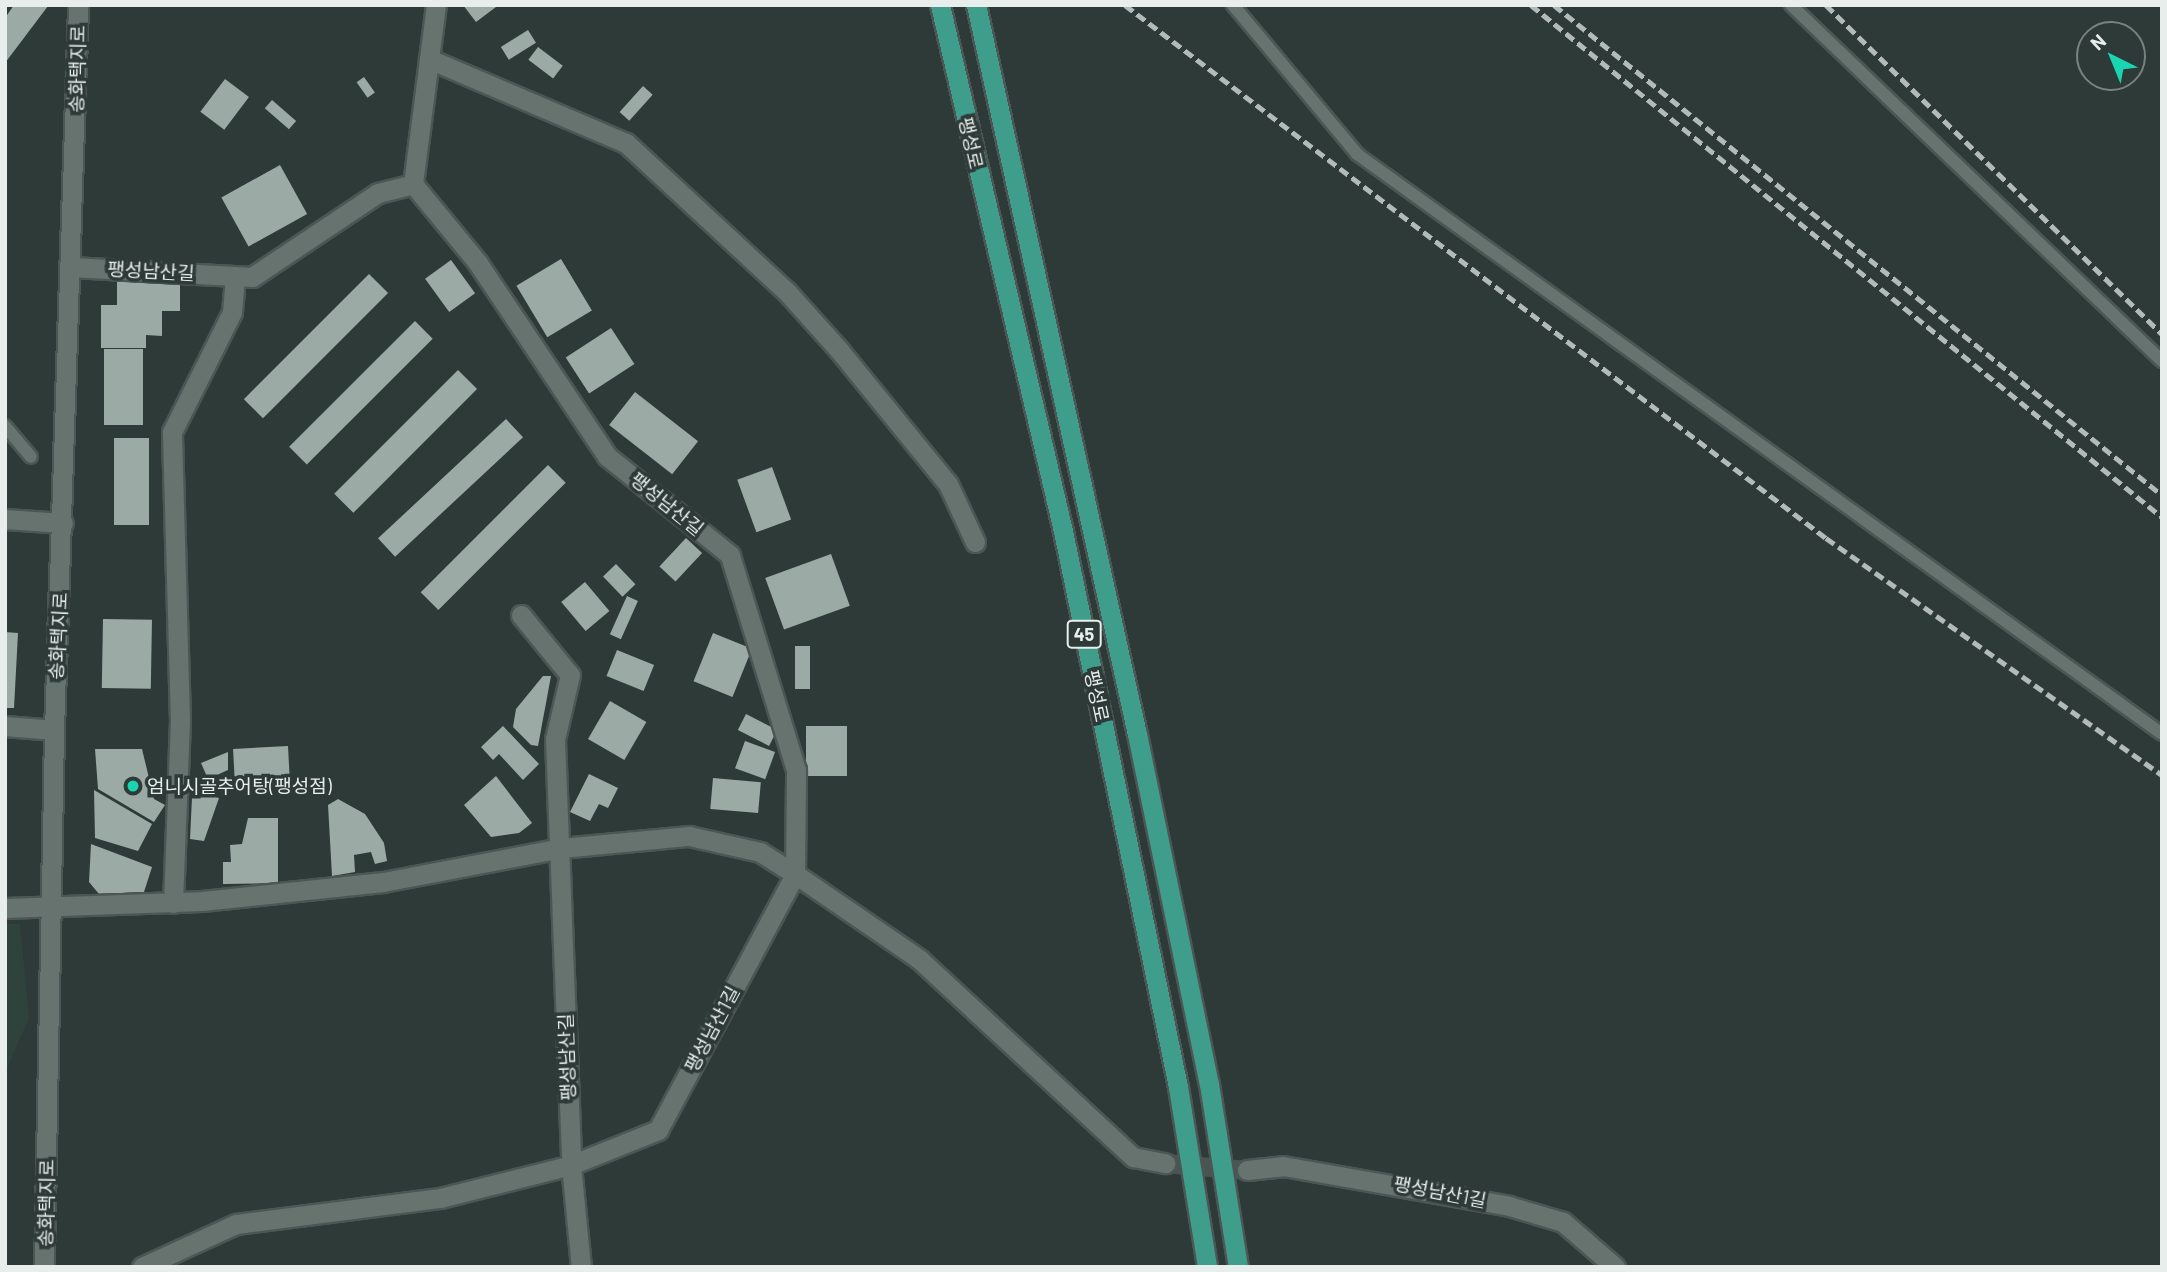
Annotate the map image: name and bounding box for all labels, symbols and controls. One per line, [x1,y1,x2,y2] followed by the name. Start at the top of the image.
[2076,21,2146,91] north arrow
[65,25,89,113] street label: 송화택지로
[2085,29,2110,54] text: N
[954,115,988,171] street label: 팽성로
[107,257,195,285] street label: 팽성남산길
[626,468,708,540] street label: 팽성남산길
[44,592,72,680] street label: 송화택지로
[1066,620,1102,648] road number: 45
[1080,668,1114,724] street label: 팽성로
[147,775,332,797] place label: 엄니시골추어탕(팽성점)
[125,778,141,794] marker: 엄니시골추어탕(팽성점)
[680,982,744,1076] street label: 팽성남산1길
[554,1013,580,1101] street label: 팽성남산길
[34,1159,58,1247] street label: 송화택지로
[1392,1172,1488,1212] street label: 팽성남산1길

